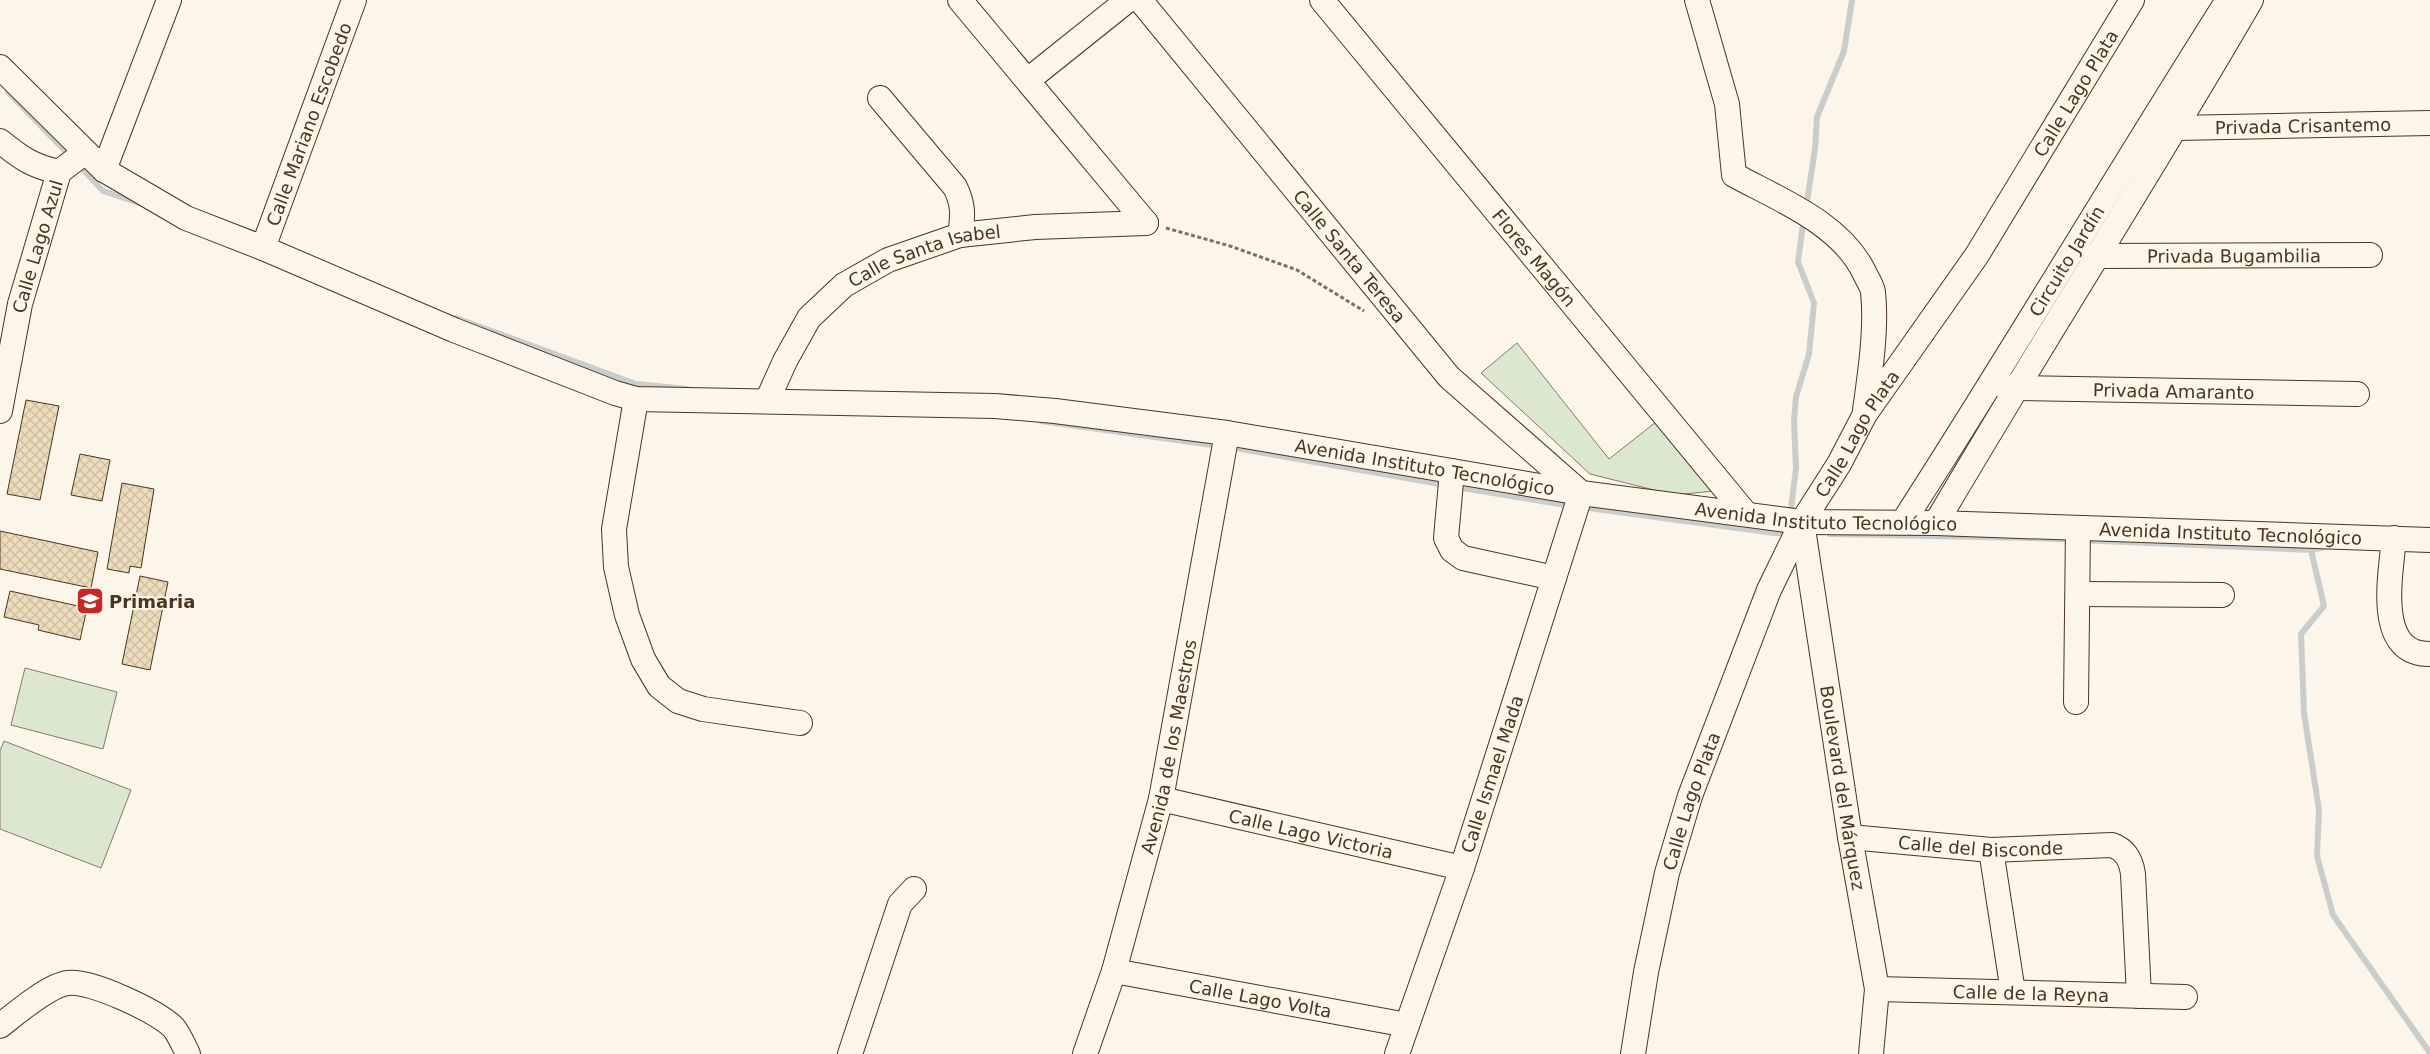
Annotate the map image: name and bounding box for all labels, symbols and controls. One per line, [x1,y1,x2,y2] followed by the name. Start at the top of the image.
[262,19,355,229] street label: Calle Mariano Escobedo
[2029,26,2122,160] street label: Calle Lago Plata
[2215,113,2391,138] street label: Privada Crisantemo
[8,177,67,315] street label: Calle Lago Azul
[1289,185,1410,327] street label: Calle Santa Teresa
[2024,202,2108,320] street label: Circuito Jardín
[1488,205,1581,311] street label: Flores Magón
[844,220,1002,291] street label: Calle Santa Isabel
[2147,245,2321,266] street label: Privada Bugambilia
[1810,366,1903,501] street label: Calle Lago Plata
[2093,379,2255,403] street label: Privada Amaranto
[1294,434,1556,499] street label: Avenida Instituto Tecnológico
[1694,498,1958,534] street label: Avenida Instituto Tecnológico
[2099,518,2362,548] street label: Avenida Instituto Tecnológico
[75,586,105,616] school or university icon: Primaria
[109,591,195,612] place label: Primaria
[1136,638,1200,856] street label: Avenida de los Maestros
[1817,684,1870,892] street label: Boulevard del Márquez
[1457,693,1527,855] street label: Calle Ismael Mada
[1658,729,1724,873] street label: Calle Lago Plata
[1227,804,1395,862] street label: Calle Lago Victoria
[1897,831,2063,861] street label: Calle del Bisconde
[1187,975,1334,1021] street label: Calle Lago Volta
[1953,980,2109,1006] street label: Calle de la Reyna

